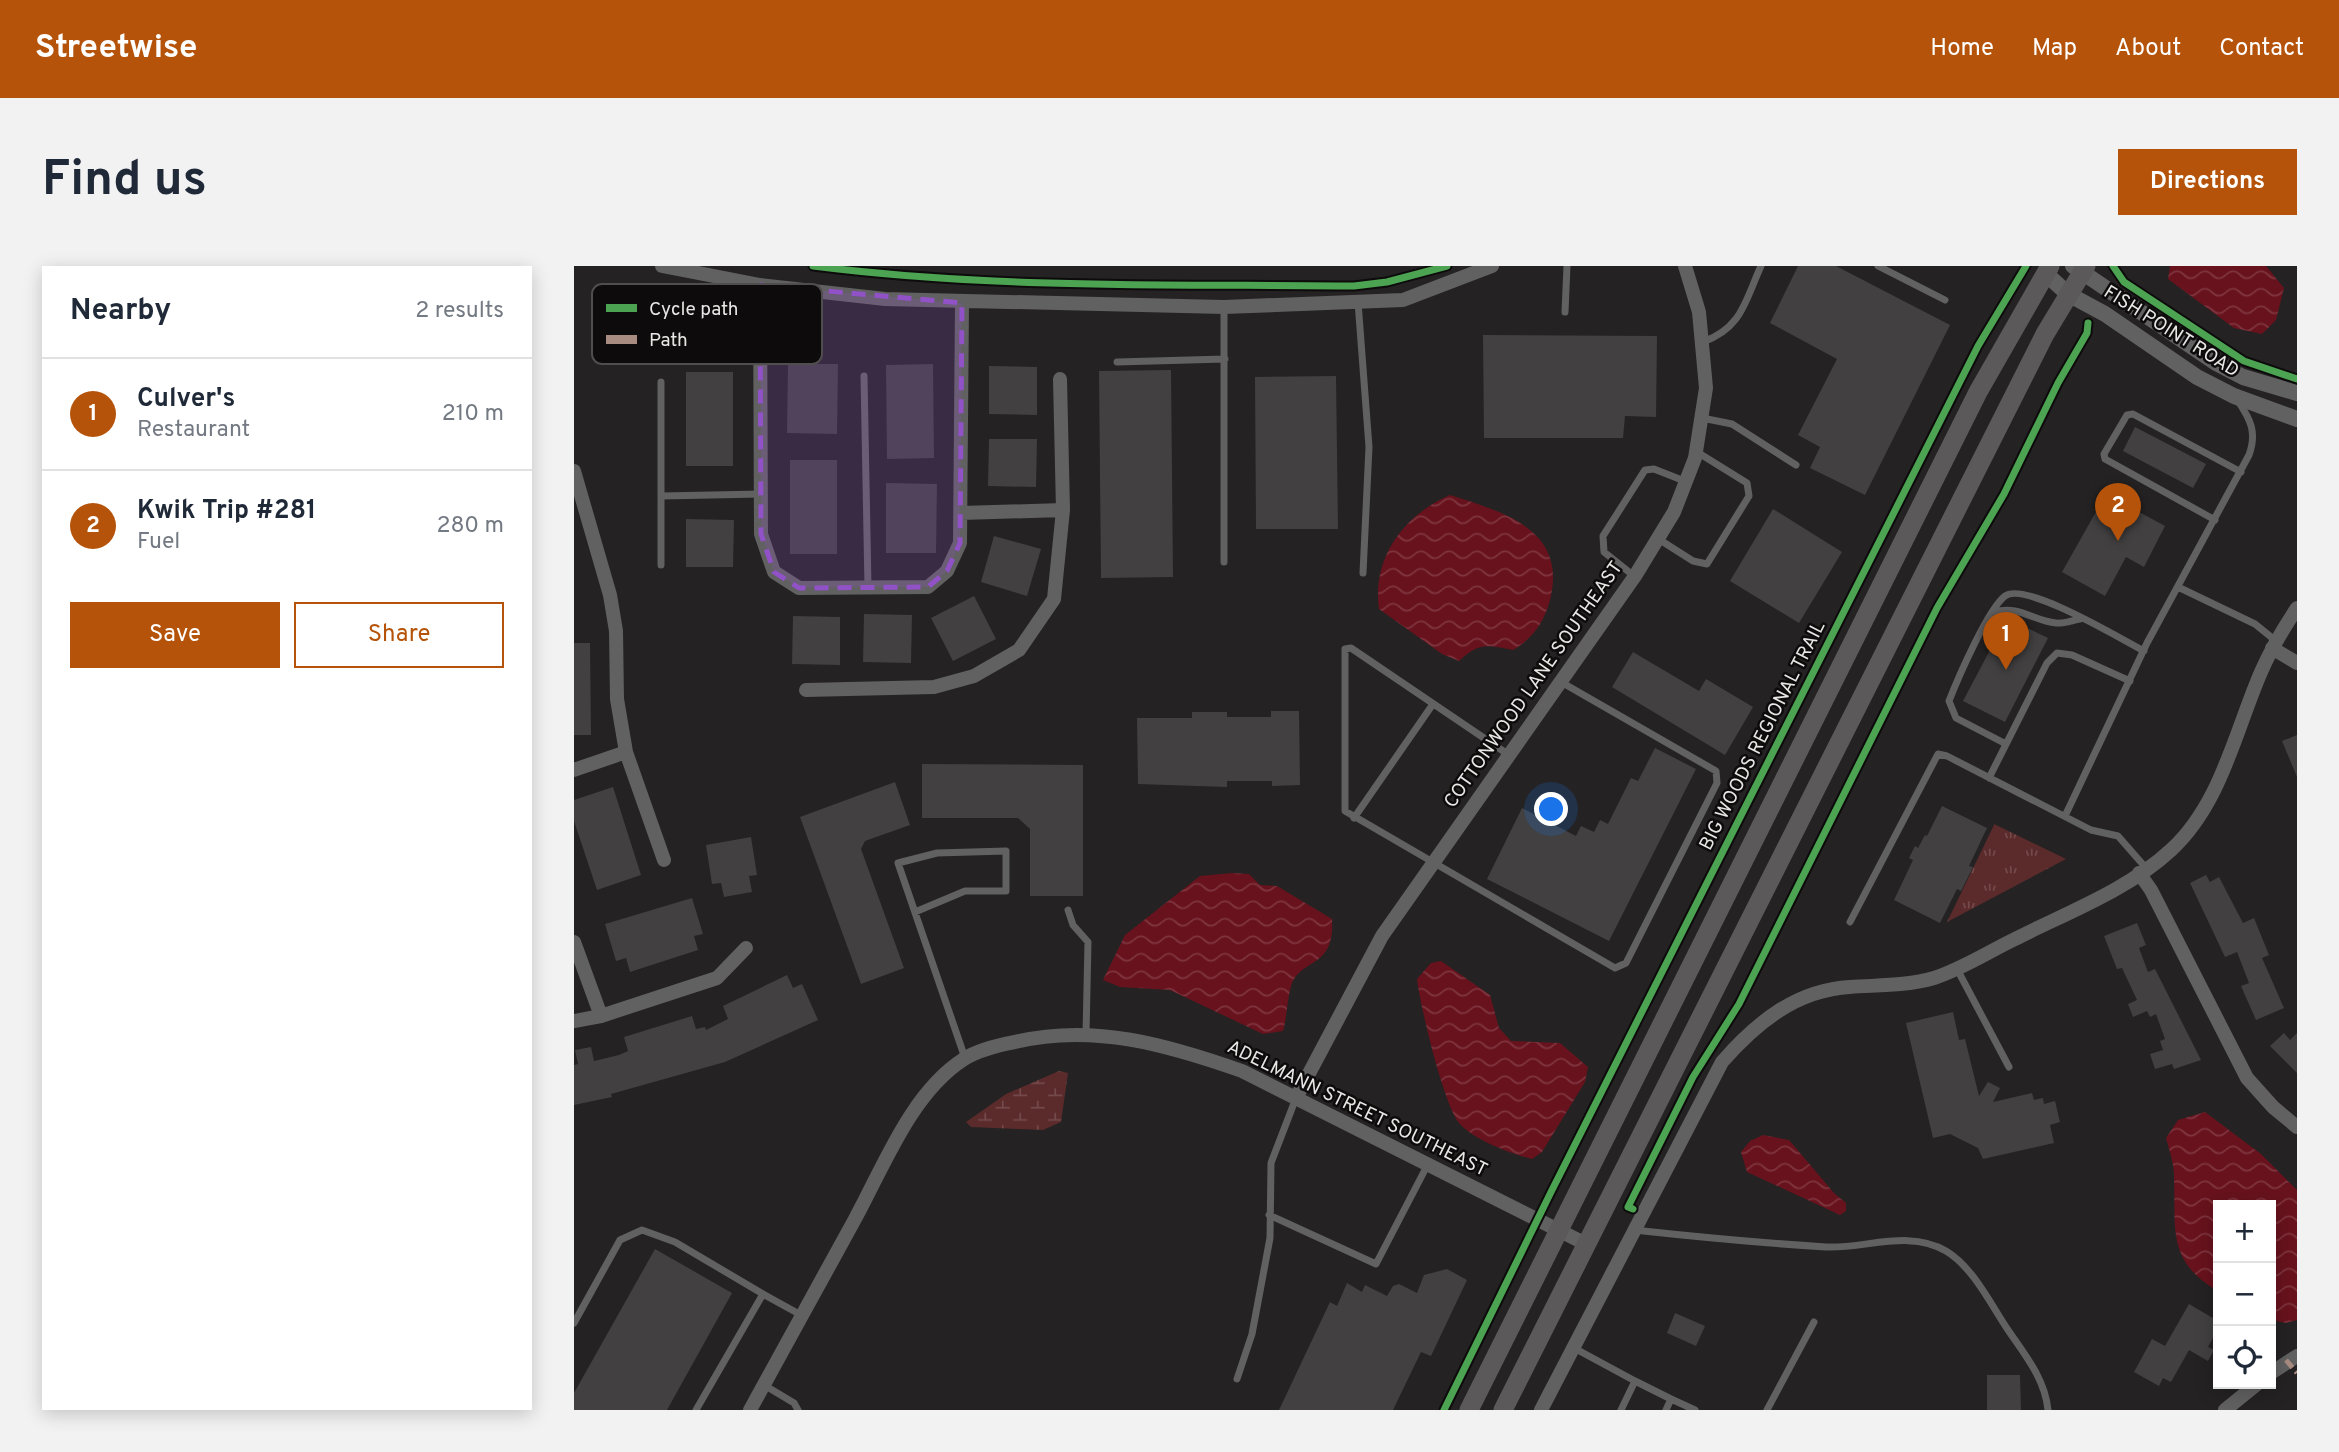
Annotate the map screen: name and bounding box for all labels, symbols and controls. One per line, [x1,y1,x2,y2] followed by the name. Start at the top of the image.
[35,28,197,70] text: Streetwise
[1930,34,1994,64] text: Home
[2032,34,2077,64] text: Map
[2115,34,2181,64] text: About
[2219,34,2304,64] text: Contact
[2118,149,2297,215] button: Directions
[42,151,207,213] text: Find us
[2099,281,2243,383] street label: FISH POINT ROAD
[592,284,822,364] legend
[70,293,171,330] text: Nearby
[415,297,504,326] text: 2 results
[649,298,738,322] text: Cycle path
[649,329,688,353] text: Path
[137,383,235,416] text: Culver's
[88,400,98,429] text: 1
[442,400,504,429] text: 210 m
[137,416,250,445] text: Restaurant
[2095,483,2141,541] pin: 2
[137,495,316,528] text: Kwik Trip #281
[86,512,100,541] text: 2
[436,512,504,541] text: 280 m
[137,528,180,557] text: Fuel
[1439,557,1629,813] street label: COTTONWOOD LANE SOUTHEAST
[70,602,280,668] button: Save
[294,602,504,668] button: Share
[1983,612,2029,670] pin: 1
[1695,617,1832,855] street label: BIG WOODS REGIONAL TRAIL
[1534,792,1568,826] your location
[1223,1035,1491,1183] street label: ADELMANN STREET SOUTHEAST
[2213,1200,2276,1389] map controls
[2213,1200,2276,1263] button: +
[2213,1263,2276,1326] button: −
[2213,1326,2276,1389] button: locate

